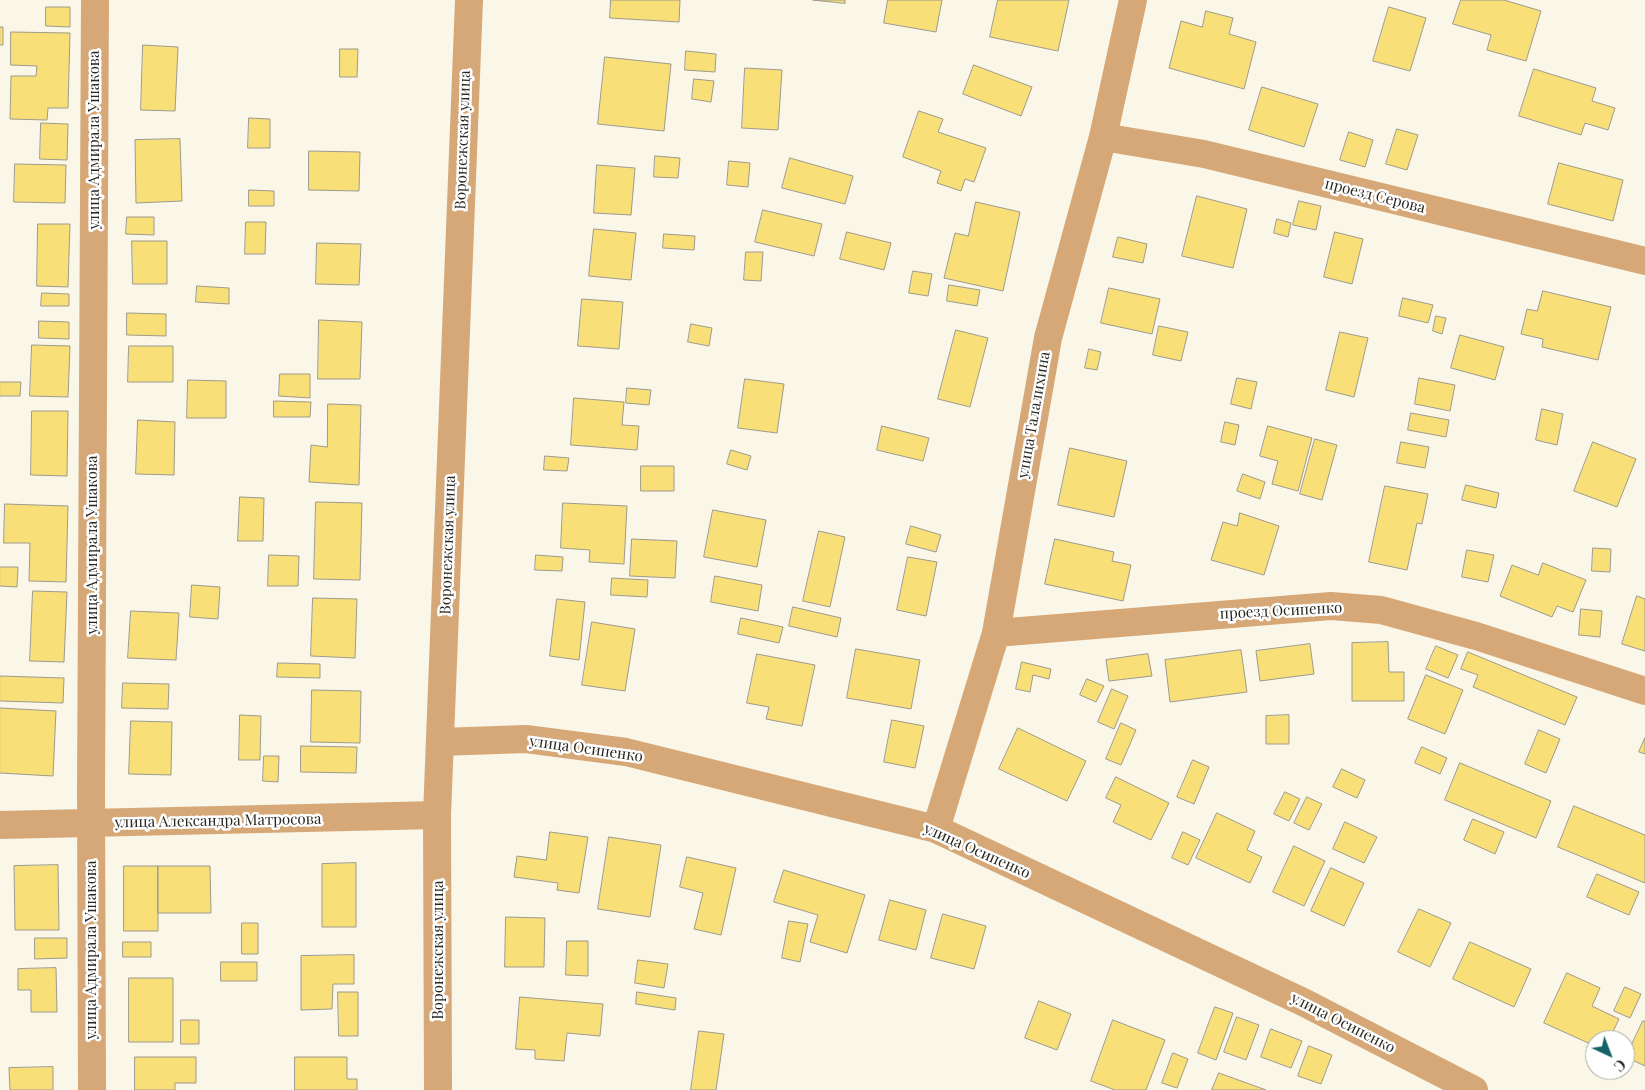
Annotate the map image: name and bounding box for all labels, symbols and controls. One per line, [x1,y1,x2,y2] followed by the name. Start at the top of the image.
[85,50,103,230] street label: улица Адмирала Ушакова
[452,70,474,210] street label: Воронежская улица
[1323,175,1427,217] street label: проезд Серова
[1014,350,1054,480] street label: улица Талалихина
[83,455,101,635] street label: улица Адмирала Ушакова
[437,475,459,615] street label: Воронежская улица
[1219,599,1343,623] street label: проезд Осипенко
[528,732,644,766] street label: улица Осипенко
[115,810,321,832] street label: улица Александра Матросова
[921,819,1033,883] street label: улица Осипенко
[82,860,100,1040] street label: улица Адмирала Ушакова
[429,880,447,1020] street label: Воронежская улица
[1288,989,1398,1057] street label: улица Осипенко
[1585,1030,1635,1080] north arrow
[1610,1055,1630,1076] text: С

